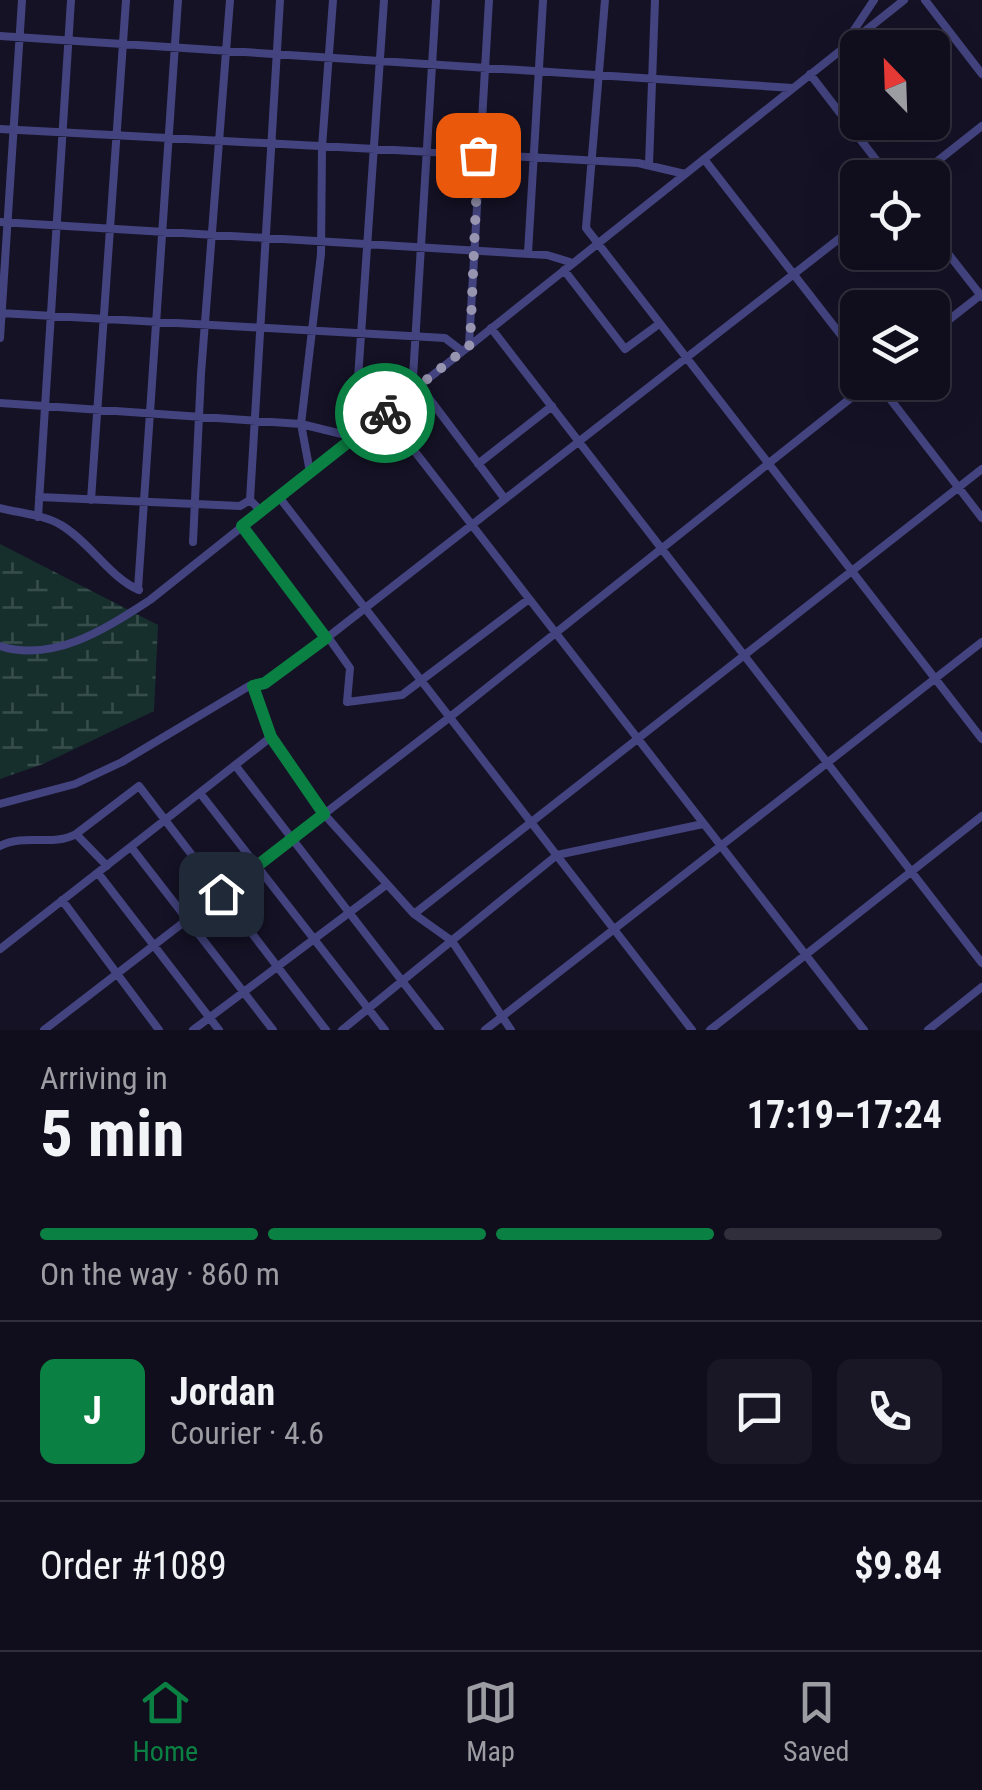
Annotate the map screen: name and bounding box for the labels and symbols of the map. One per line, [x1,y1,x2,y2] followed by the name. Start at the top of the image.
[840,30,950,140] north arrow
[436,113,521,198] pin
[335,363,435,463] courier
[179,852,264,937] pin

